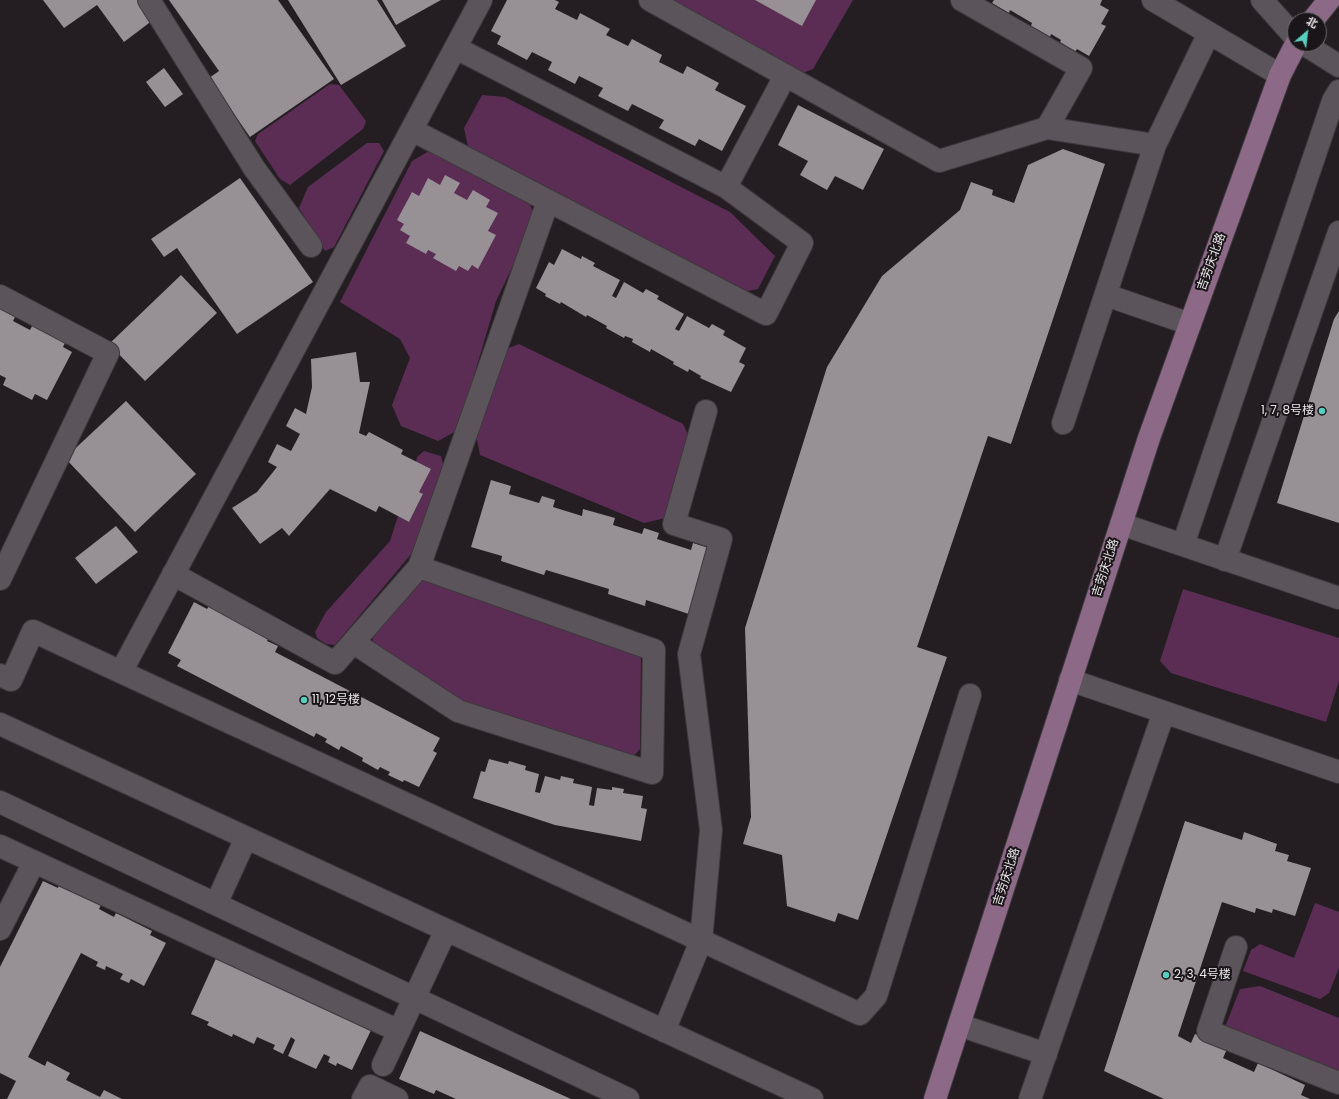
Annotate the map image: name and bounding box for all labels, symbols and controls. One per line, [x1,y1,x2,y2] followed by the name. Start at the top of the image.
[1287,12,1327,52] north arrow
[1304,13,1321,32] text: 北
[1195,231,1229,293] street label: 吉劳庆北路
[1261,404,1314,418] place label: 1, 7, 8号楼
[1317,406,1327,416] marker: 1, 7, 8号楼
[1090,537,1122,599] street label: 吉劳庆北路
[312,693,360,707] place label: 11, 12号楼
[299,695,309,705] marker: 11, 12号楼
[991,846,1023,908] street label: 吉劳庆北路
[1174,968,1231,982] place label: 2, 3, 4号楼
[1161,970,1171,980] marker: 2, 3, 4号楼

